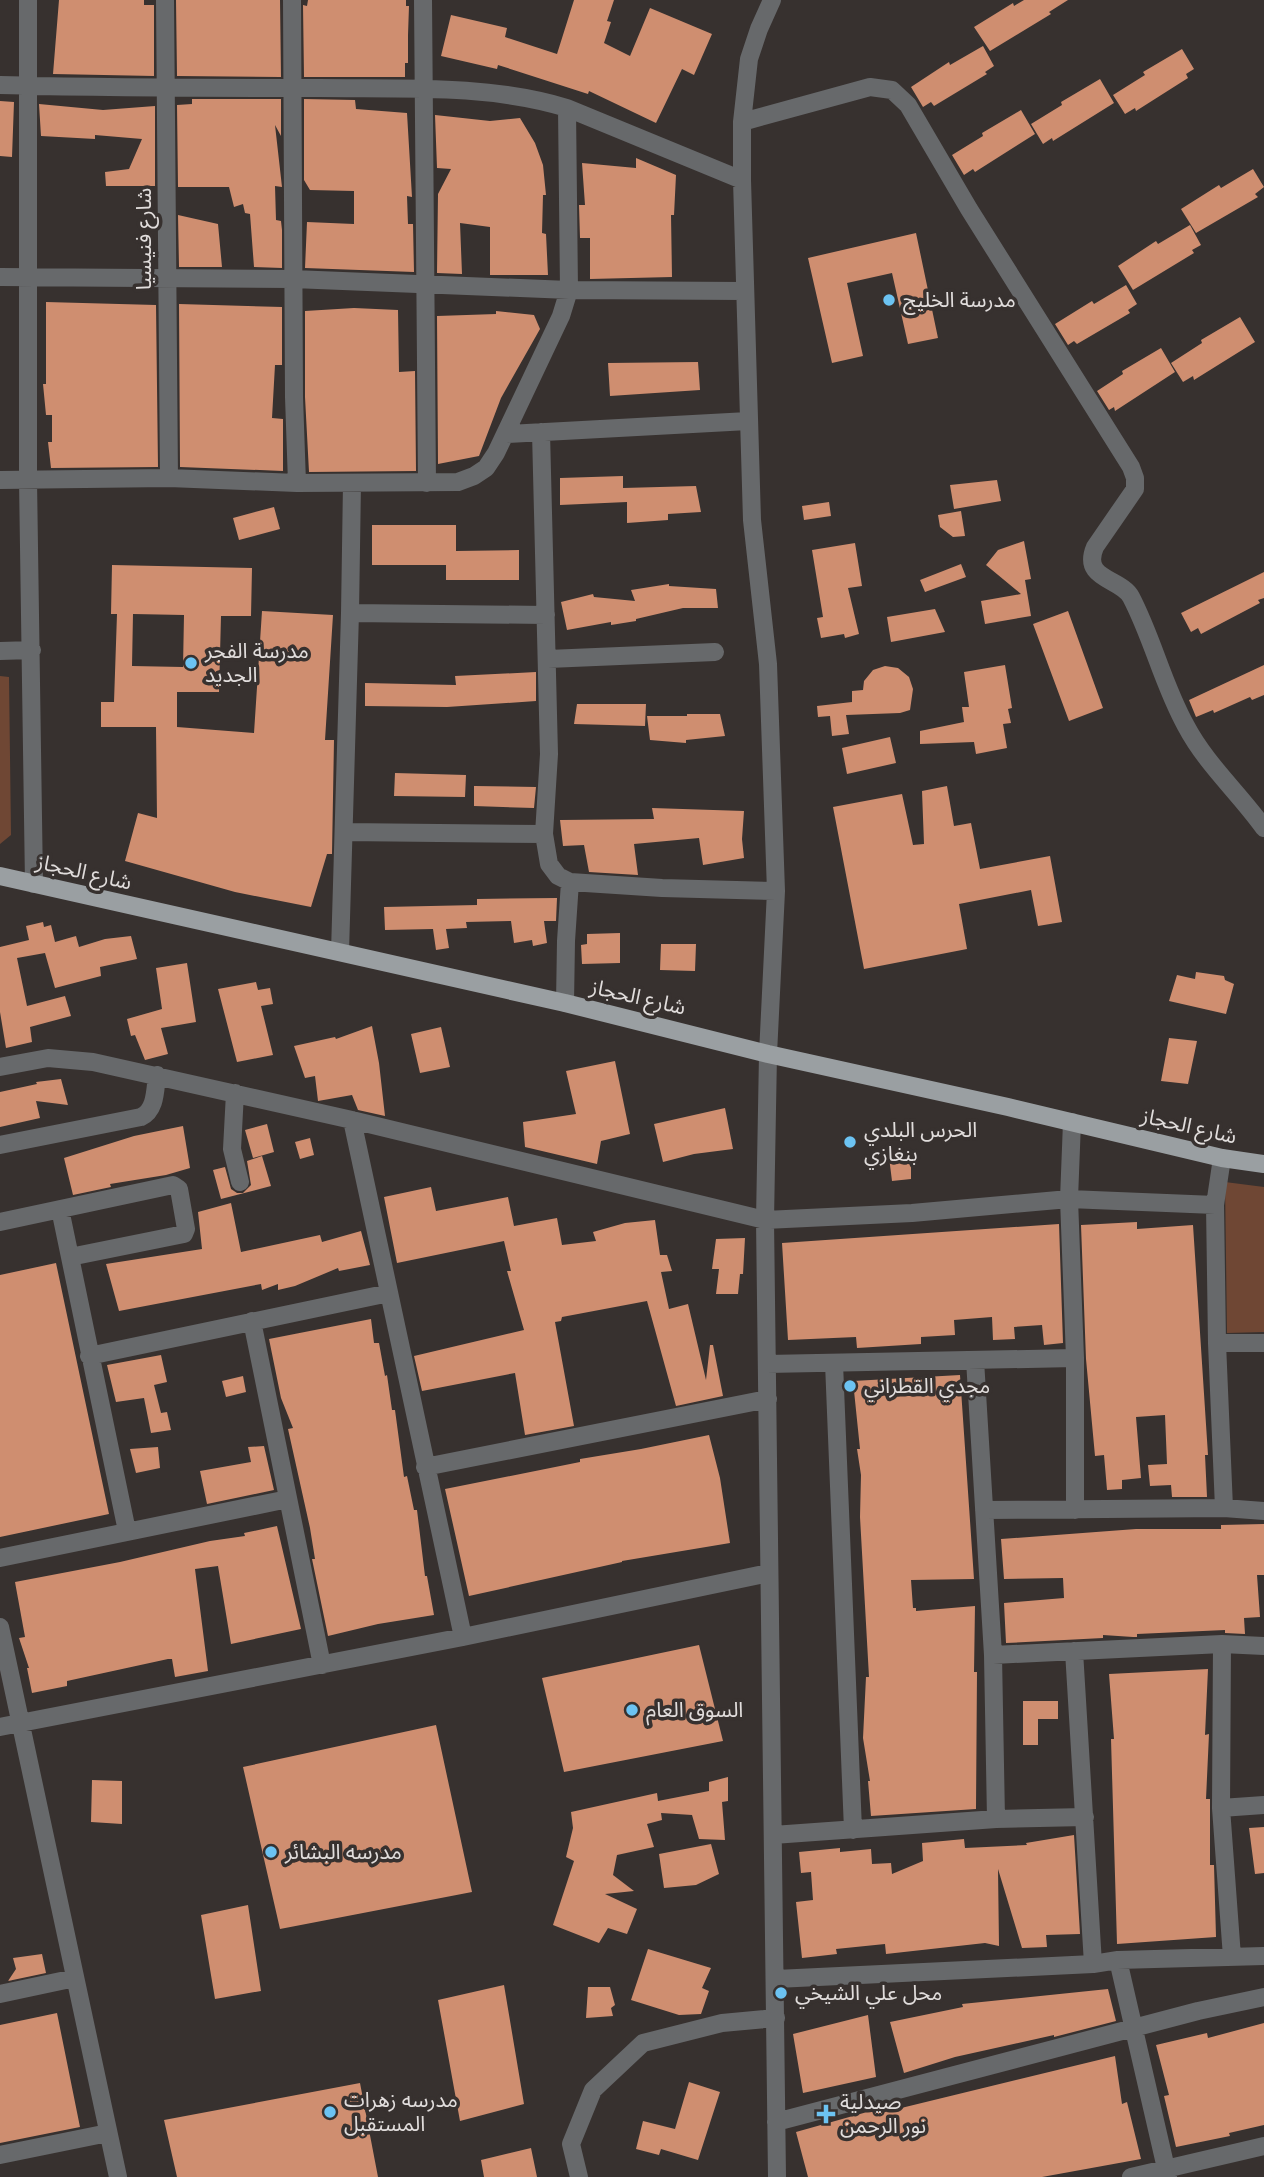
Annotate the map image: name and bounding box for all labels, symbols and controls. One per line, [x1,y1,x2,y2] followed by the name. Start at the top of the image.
[131,188,159,290] street label: شارع فنيسيا
[903,287,1016,315] place label: مدرسة الخليج
[881,292,897,308] marker: مدرسة الخليج
[204,638,309,687] place label: مدرسة الفجر الجديد
[183,655,199,671] marker: مدرسة الفجر الجديد
[32,848,134,898] street label: شارع الحجاز
[586,973,688,1023] street label: شارع الحجاز
[1137,1102,1239,1152] street label: شارع الحجاز
[864,1117,977,1170] place label: الحرس البلدي بنغازي
[842,1134,858,1150] marker: الحرس البلدي بنغازي
[864,1373,990,1402] place label: مجدي القطراني
[842,1378,858,1394] marker: مجدي القطراني
[646,1697,743,1726] place label: السوق العام
[624,1702,640,1718] marker: السوق العام
[284,1839,402,1864] place label: مدرسه البشائر
[263,1844,279,1860] marker: مدرسه البشائر
[795,1980,942,2009] place label: محل علي الشيخي
[773,1985,789,2001] marker: محل علي الشيخي
[344,2087,458,2136] place label: مدرسه زهرات المستقبل
[840,2089,926,2138] place label: صيدلية نور الرحمن
[322,2104,338,2120] marker: مدرسه زهرات المستقبل
[818,2106,834,2122] marker: صيدلية نور الرحمن

